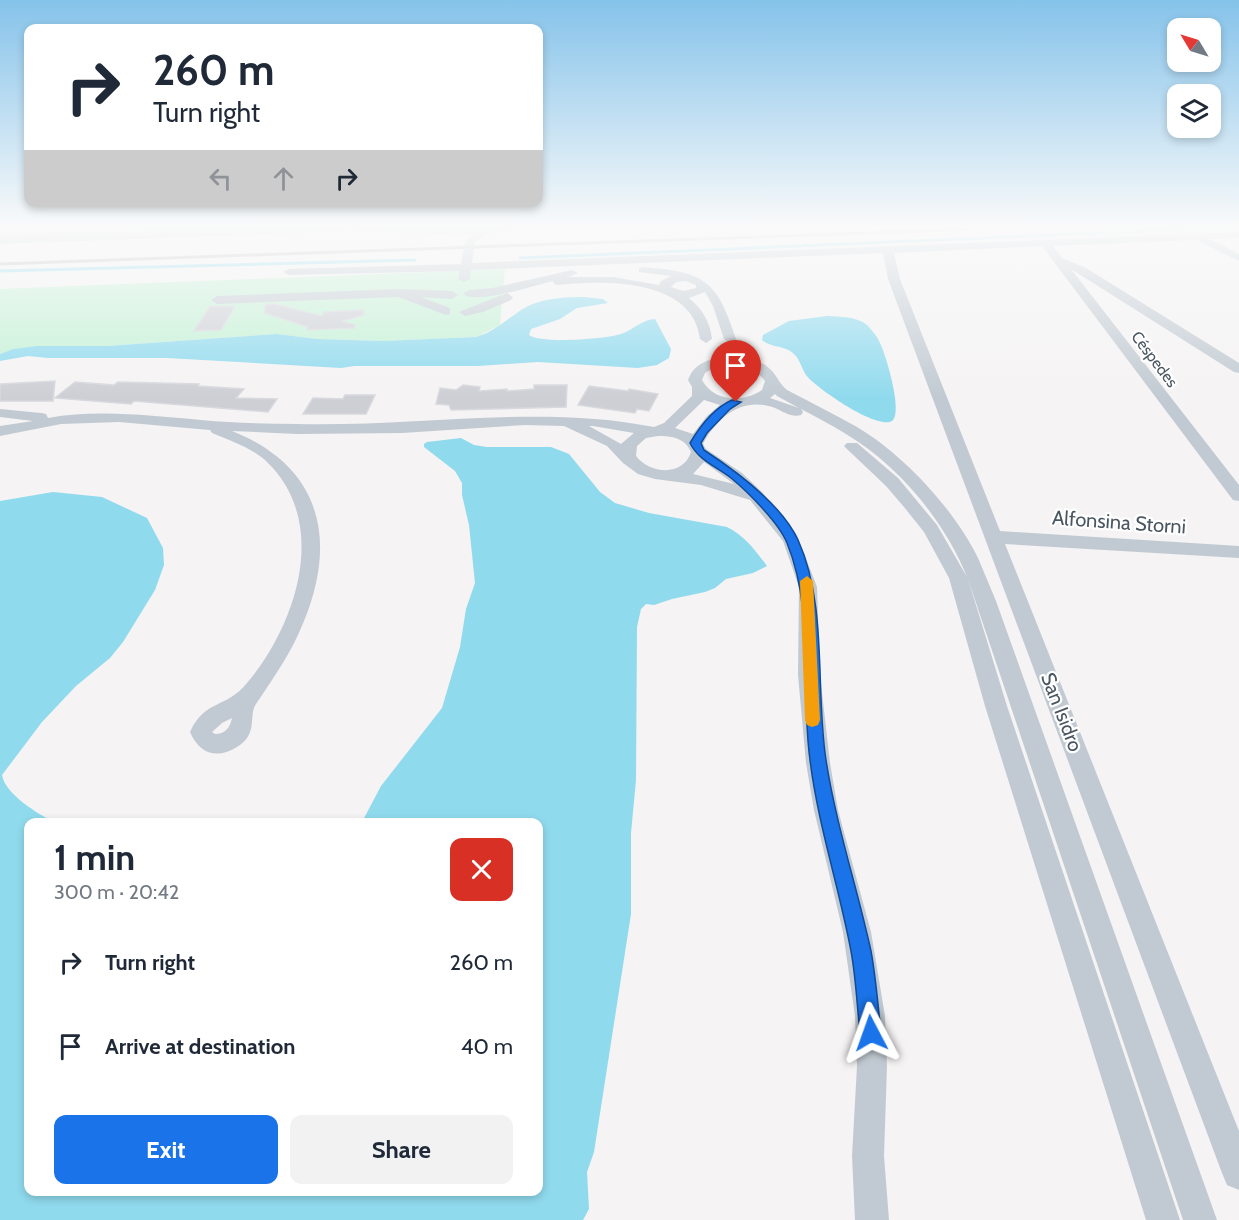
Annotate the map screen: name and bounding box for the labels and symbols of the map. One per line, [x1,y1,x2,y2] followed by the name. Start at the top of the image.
[1167,18,1221,72] north arrow
[1127,328,1182,391] street label: Céspedes
[710,340,761,402] pin
[1051,505,1187,539] street label: Alfonsina Storni
[1036,669,1088,755] street label: San Isidro
[839,1001,903,1065] position arrow

